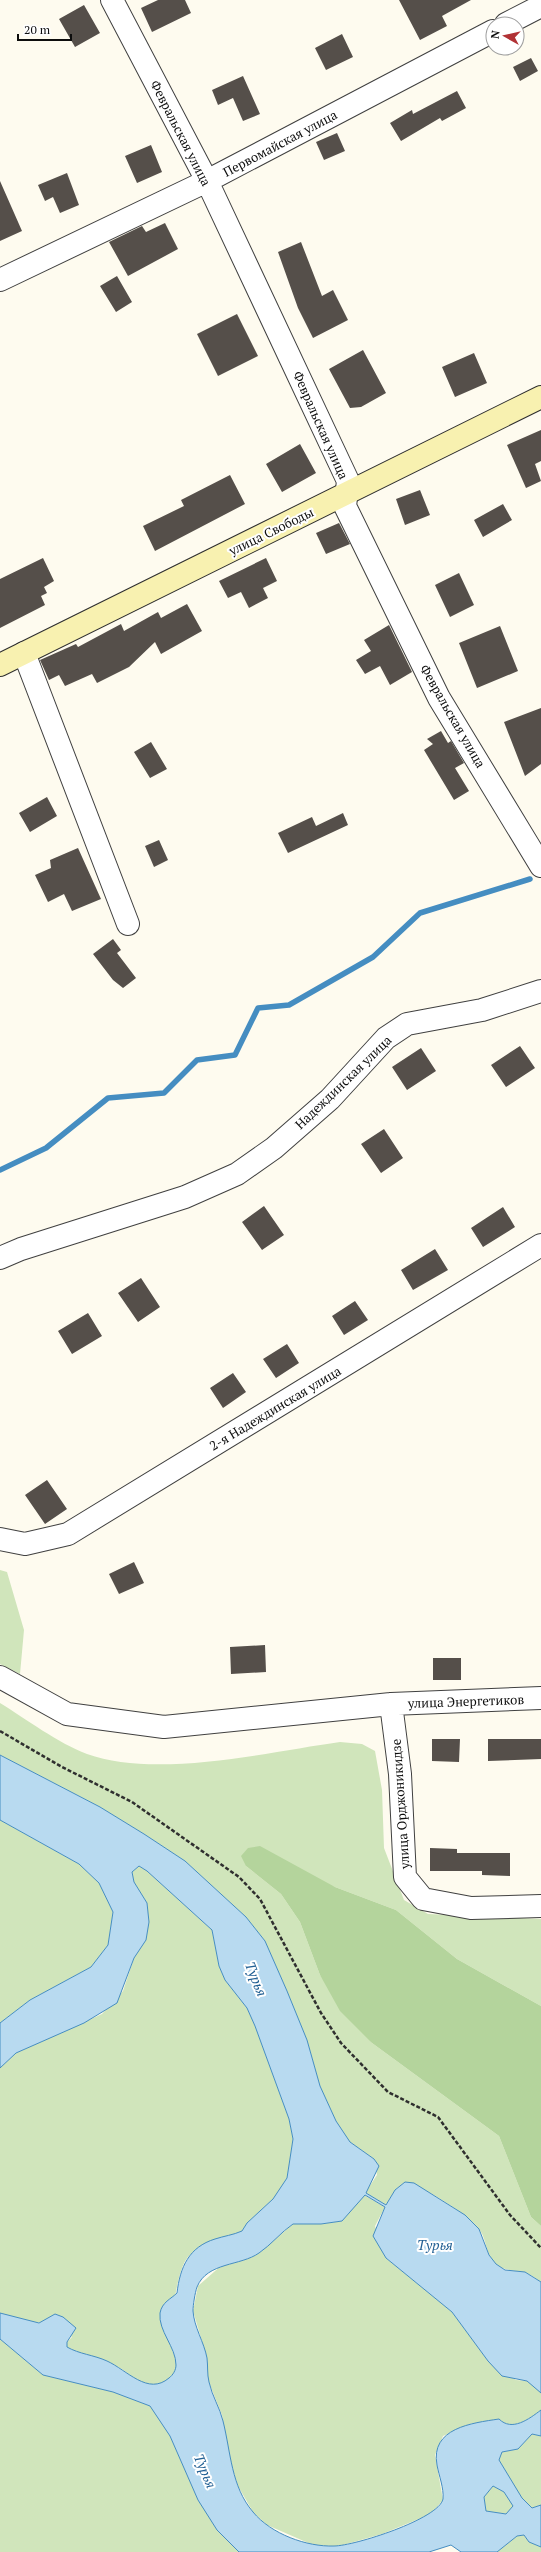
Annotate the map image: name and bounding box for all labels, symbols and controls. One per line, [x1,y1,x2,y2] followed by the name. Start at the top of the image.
[18,16,71,42] scale bar
[485,16,525,56] north arrow
[24,22,51,37] text: 20 m
[488,29,503,40] text: N
[147,77,216,189] street label: Февральская улица
[220,105,341,181] street label: Первомайская улица
[289,368,353,482] street label: Февральская улица
[225,503,317,560] street label: улица Свободы
[416,661,490,771] street label: Февральская улица
[291,1031,396,1133] street label: Надеждинская улица
[206,1361,345,1454] street label: 2-я Надеждинская улица
[406,1690,525,1712] street label: улица Энергетиков
[386,1738,414,1871] street label: улица Орджоникидзе
[241,1959,272,1999] water label: Турья
[417,2235,453,2254] water label: Турья
[190,2451,221,2491] water label: Турья

